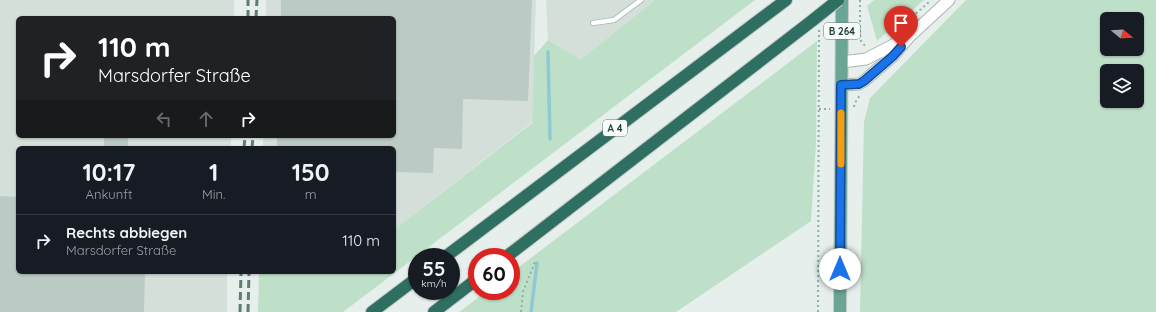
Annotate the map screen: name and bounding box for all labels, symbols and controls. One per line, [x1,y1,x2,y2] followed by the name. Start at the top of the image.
[884,6,918,47] pin
[890,12,912,34] icon: arrive
[1100,12,1144,56] north arrow
[1100,12,1144,108] map controls
[824,23,860,39] road number: B 264
[98,29,171,64] text: 110 m
[32,32,84,84] icon: right
[98,64,251,87] text: Marsdorfer Straße
[1100,64,1144,108] button: layers
[153,108,175,130] icon: left
[195,108,217,130] icon: ahead
[237,108,259,130] icon: right
[603,120,627,136] road number: A 4
[82,157,136,187] text: 10:17
[209,157,218,187] text: 1
[292,157,330,187] text: 150
[86,186,132,202] text: Ankunft
[202,186,225,202] text: Min.
[305,186,317,202] text: m
[66,223,187,242] text: Rechts abbiegen
[32,230,54,252] icon: right
[342,231,380,250] text: 110 m
[66,242,176,258] text: Marsdorfer Straße
[468,248,520,300] speed limit sign: 60
[819,248,861,290] position arrow
[422,256,446,281] text: 55
[421,277,447,290] text: km/h

